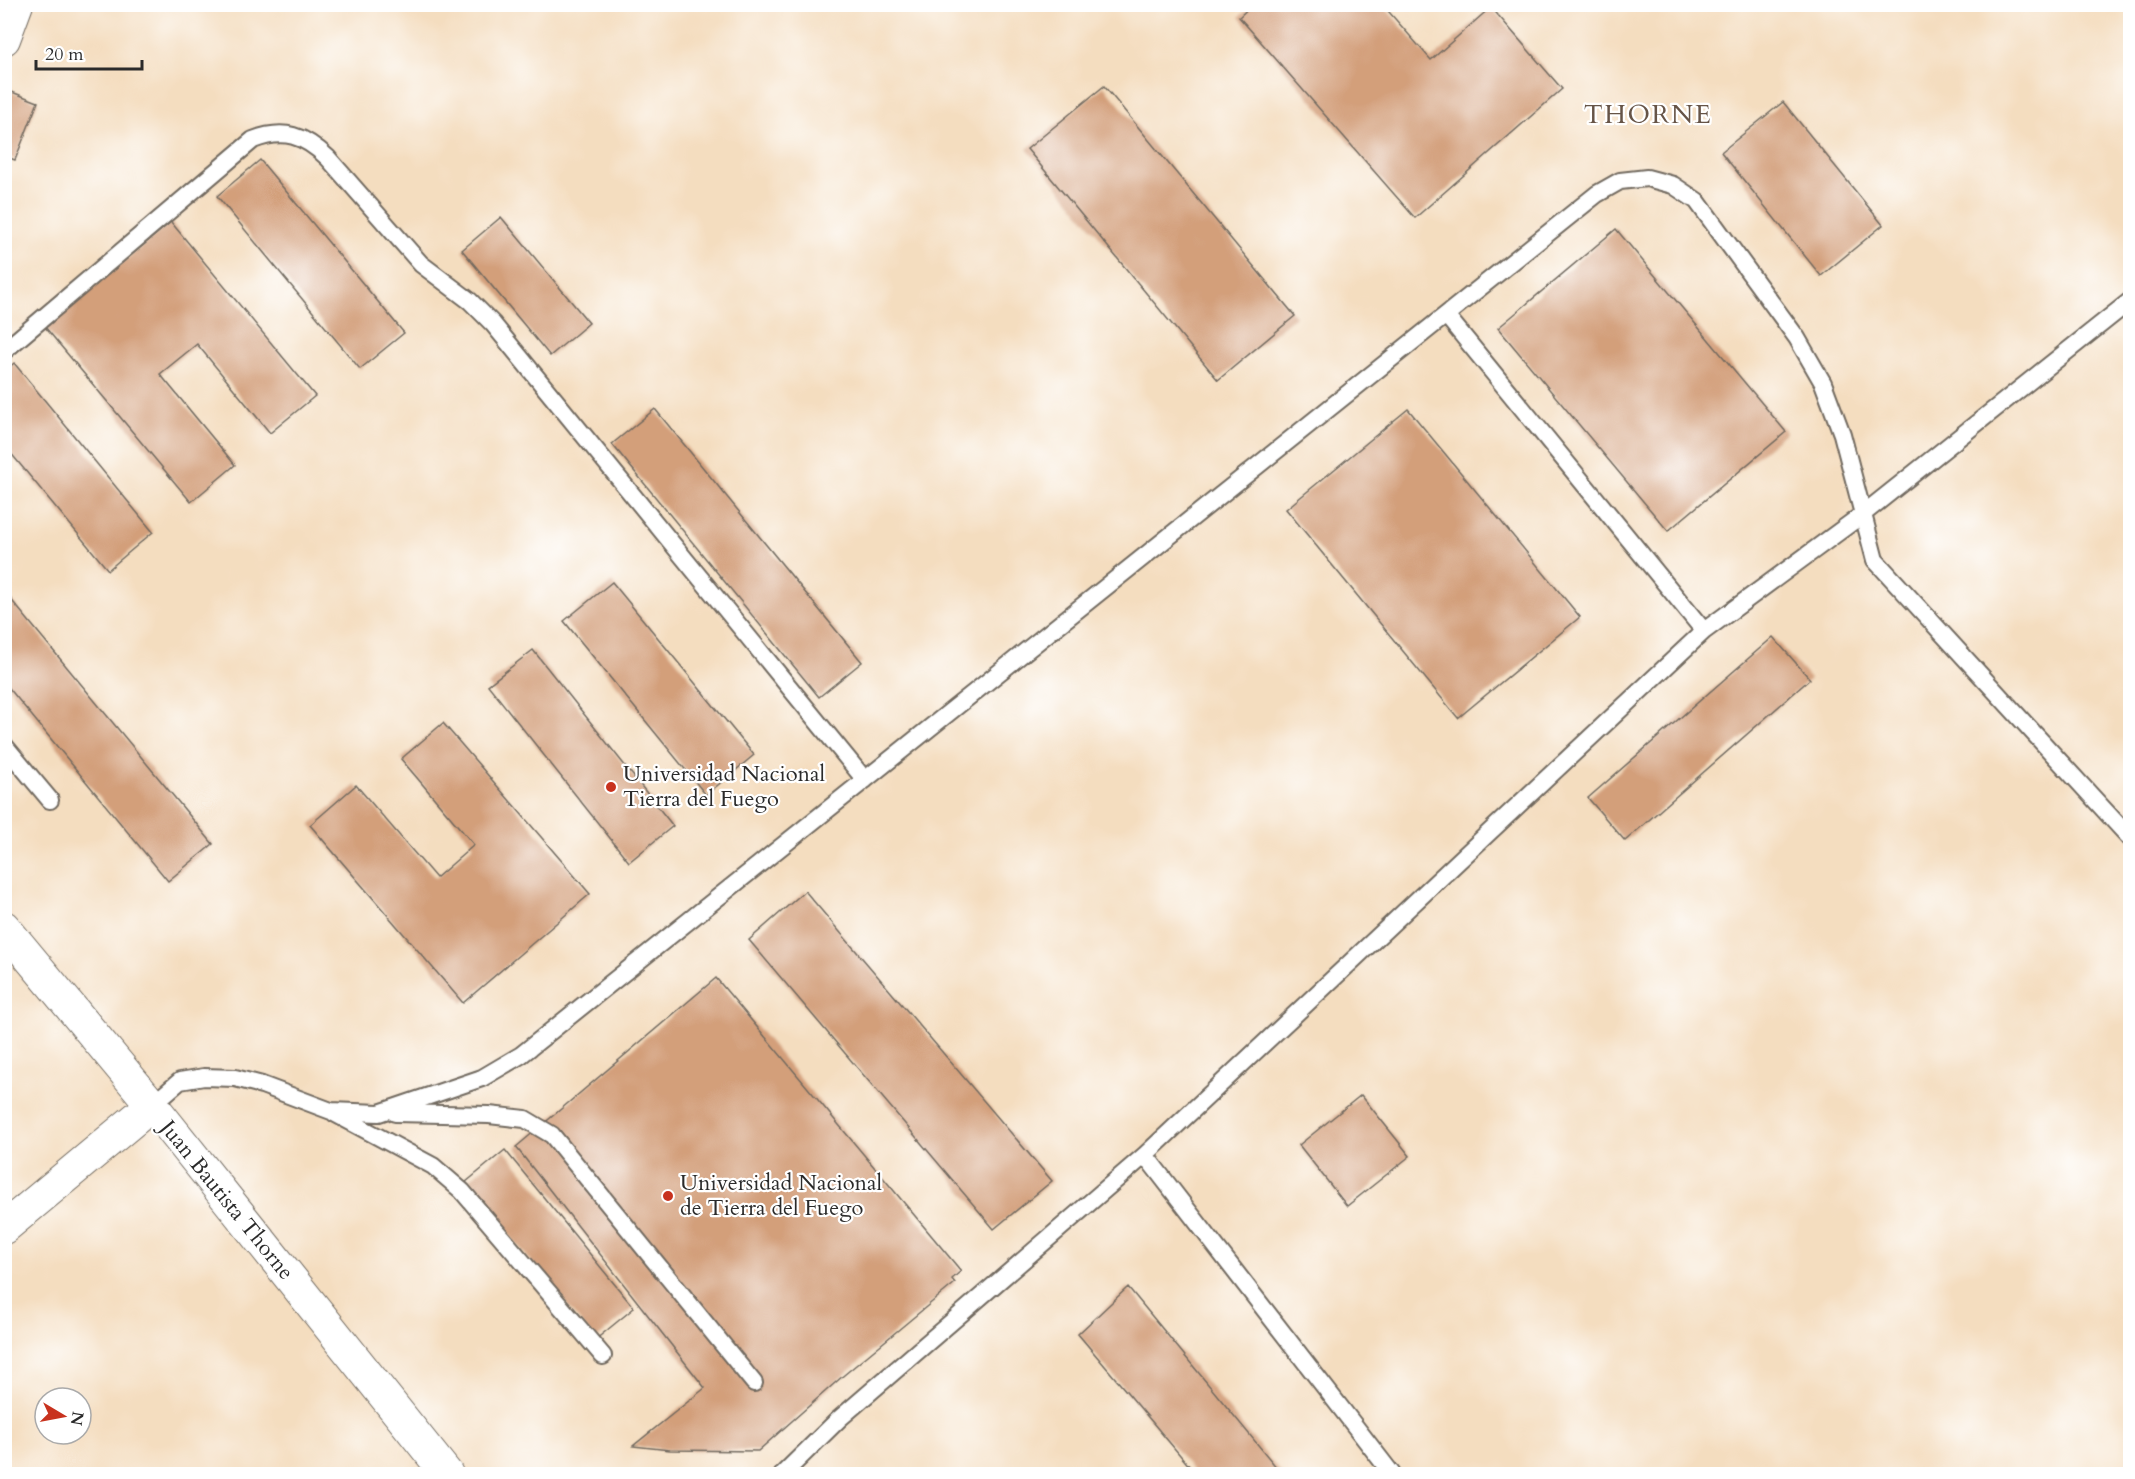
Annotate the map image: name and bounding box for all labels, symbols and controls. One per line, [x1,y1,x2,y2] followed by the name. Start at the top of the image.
[36,33,142,71] scale bar
[45,42,84,67] text: 20 m
[1584,97,1712,132] district label: THORNE
[623,759,826,814] place label: Universidad Nacional Tierra del Fuego
[604,780,618,794] marker: Universidad Nacional Tierra del Fuego
[151,1112,301,1286] street label: Juan Bautista Thorne
[680,1168,883,1223] place label: Universidad Nacional de Tierra del Fuego
[661,1189,675,1203] marker: Universidad Nacional de Tierra del Fuego
[33,1386,93,1446] north arrow
[65,1410,89,1427] text: N

